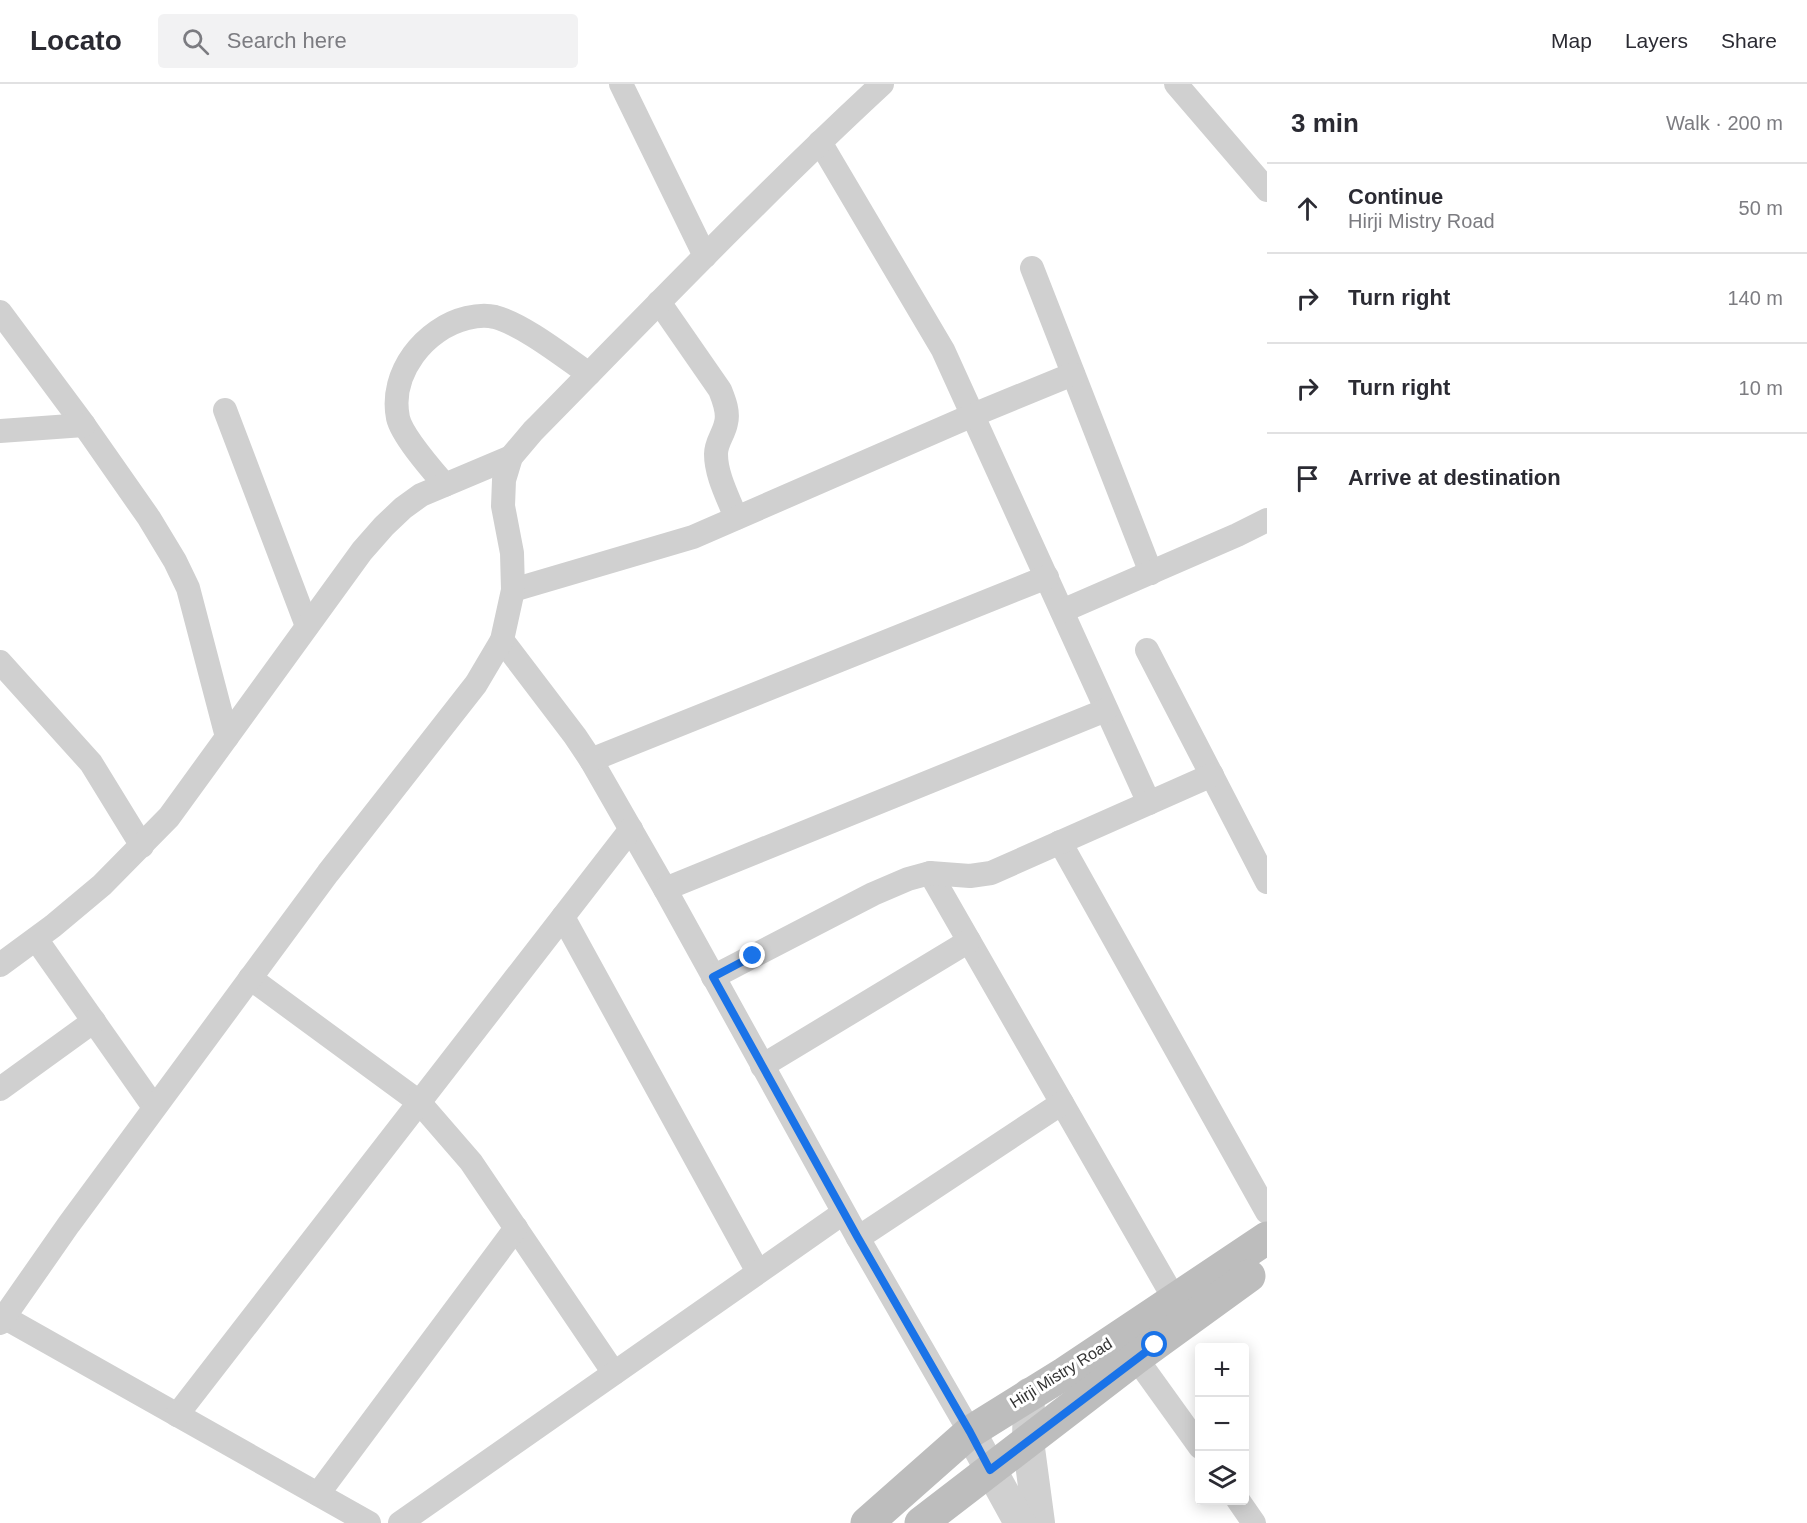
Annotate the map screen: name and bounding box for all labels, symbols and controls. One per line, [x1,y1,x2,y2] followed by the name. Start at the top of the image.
[158,14,578,68] search box
[30,25,122,56] text: Locato
[179,25,212,58] icon: search
[227,28,347,53] text: Search here
[1551,29,1592,52] text: Map
[1625,29,1688,52] text: Layers
[1721,29,1777,52] text: Share
[1291,108,1359,138] text: 3 min
[1666,112,1783,134] text: Walk · 200 m
[1348,184,1443,209] text: Continue
[1291,192,1324,225] icon: ahead
[1739,197,1783,219] text: 50 m
[1348,210,1495,232] text: Hirji Mistry Road
[1291,282,1324,315] icon: right
[1348,285,1450,310] text: Turn right
[1727,287,1783,309] text: 140 m
[1291,372,1324,405] icon: right
[1348,375,1450,400] text: Turn right
[1739,377,1783,399] text: 10 m
[1291,462,1324,495] icon: arrive
[1348,465,1561,490] text: Arrive at destination
[739,942,765,968] route end
[1141,1331,1167,1357] route start
[1007,1335,1115,1411] street label: Hirji Mistry Road
[1195,1343,1249,1505] map controls
[1195,1343,1249,1397] button: +
[1195,1397,1249,1451] button: −
[1195,1451,1249,1505] button: layers

